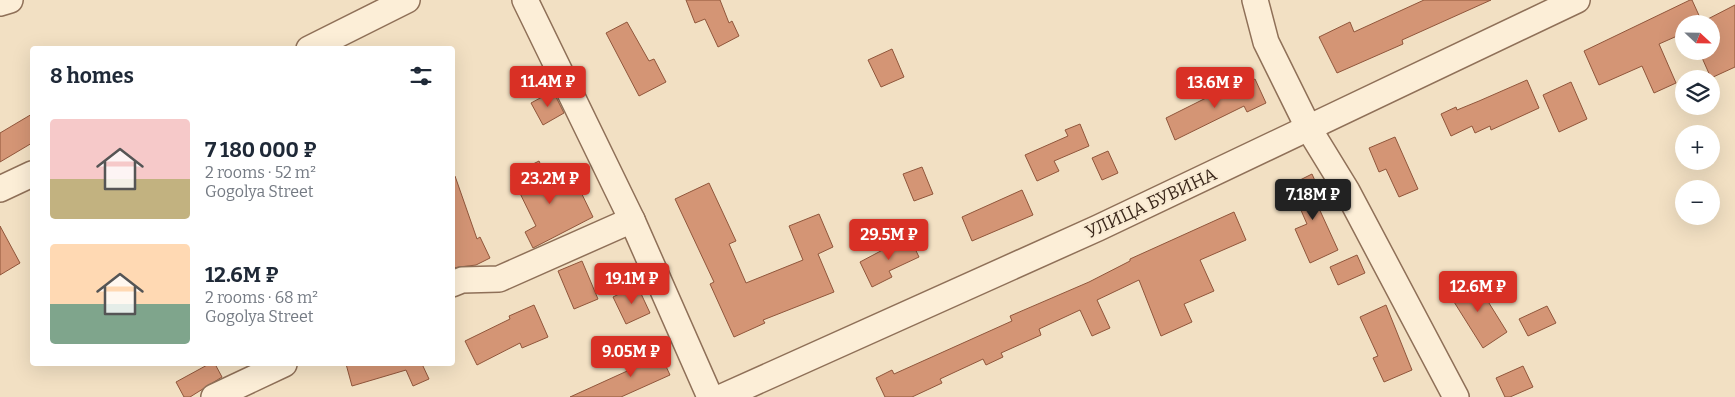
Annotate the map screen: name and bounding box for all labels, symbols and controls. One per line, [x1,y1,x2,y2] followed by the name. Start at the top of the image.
[1675,15,1720,60] north arrow
[1675,15,1720,225] map controls
[407,62,435,90] icon: filters
[50,63,134,89] text: 8 homes
[502,66,594,108] pin: 11.4M ₽
[1169,66,1261,109] pin: 13.6M ₽
[1675,70,1720,115] button: layers
[521,72,575,91] text: 11.4M ₽
[1187,73,1243,92] text: 13.6M ₽
[1675,125,1720,170] button: +
[205,137,317,163] text: 7 180 000 ₽
[90,139,150,199] icon: home
[504,162,596,205] pin: 23.2M ₽
[205,163,316,182] text: 2 rooms · 52 m²
[1082,163,1220,243] street label: УЛИЦА БУВИНА
[521,169,579,188] text: 23.2M ₽
[1267,178,1359,221] pin: 7.18M ₽
[1675,180,1720,225] button: −
[205,182,314,201] text: Gogolya Street
[1286,185,1340,204] text: 7.18M ₽
[843,218,935,261] pin: 29.5M ₽
[860,225,918,244] text: 29.5M ₽
[205,262,279,288] text: 12.6M ₽
[586,262,678,305] pin: 19.1M ₽
[90,264,150,324] icon: home
[605,269,659,288] text: 19.1M ₽
[1432,270,1524,313] pin: 12.6M ₽
[1450,277,1506,296] text: 12.6M ₽
[205,288,318,307] text: 2 rooms · 68 m²
[205,307,314,326] text: Gogolya Street
[585,336,677,378] pin: 9.05M ₽
[602,342,660,361] text: 9.05M ₽

